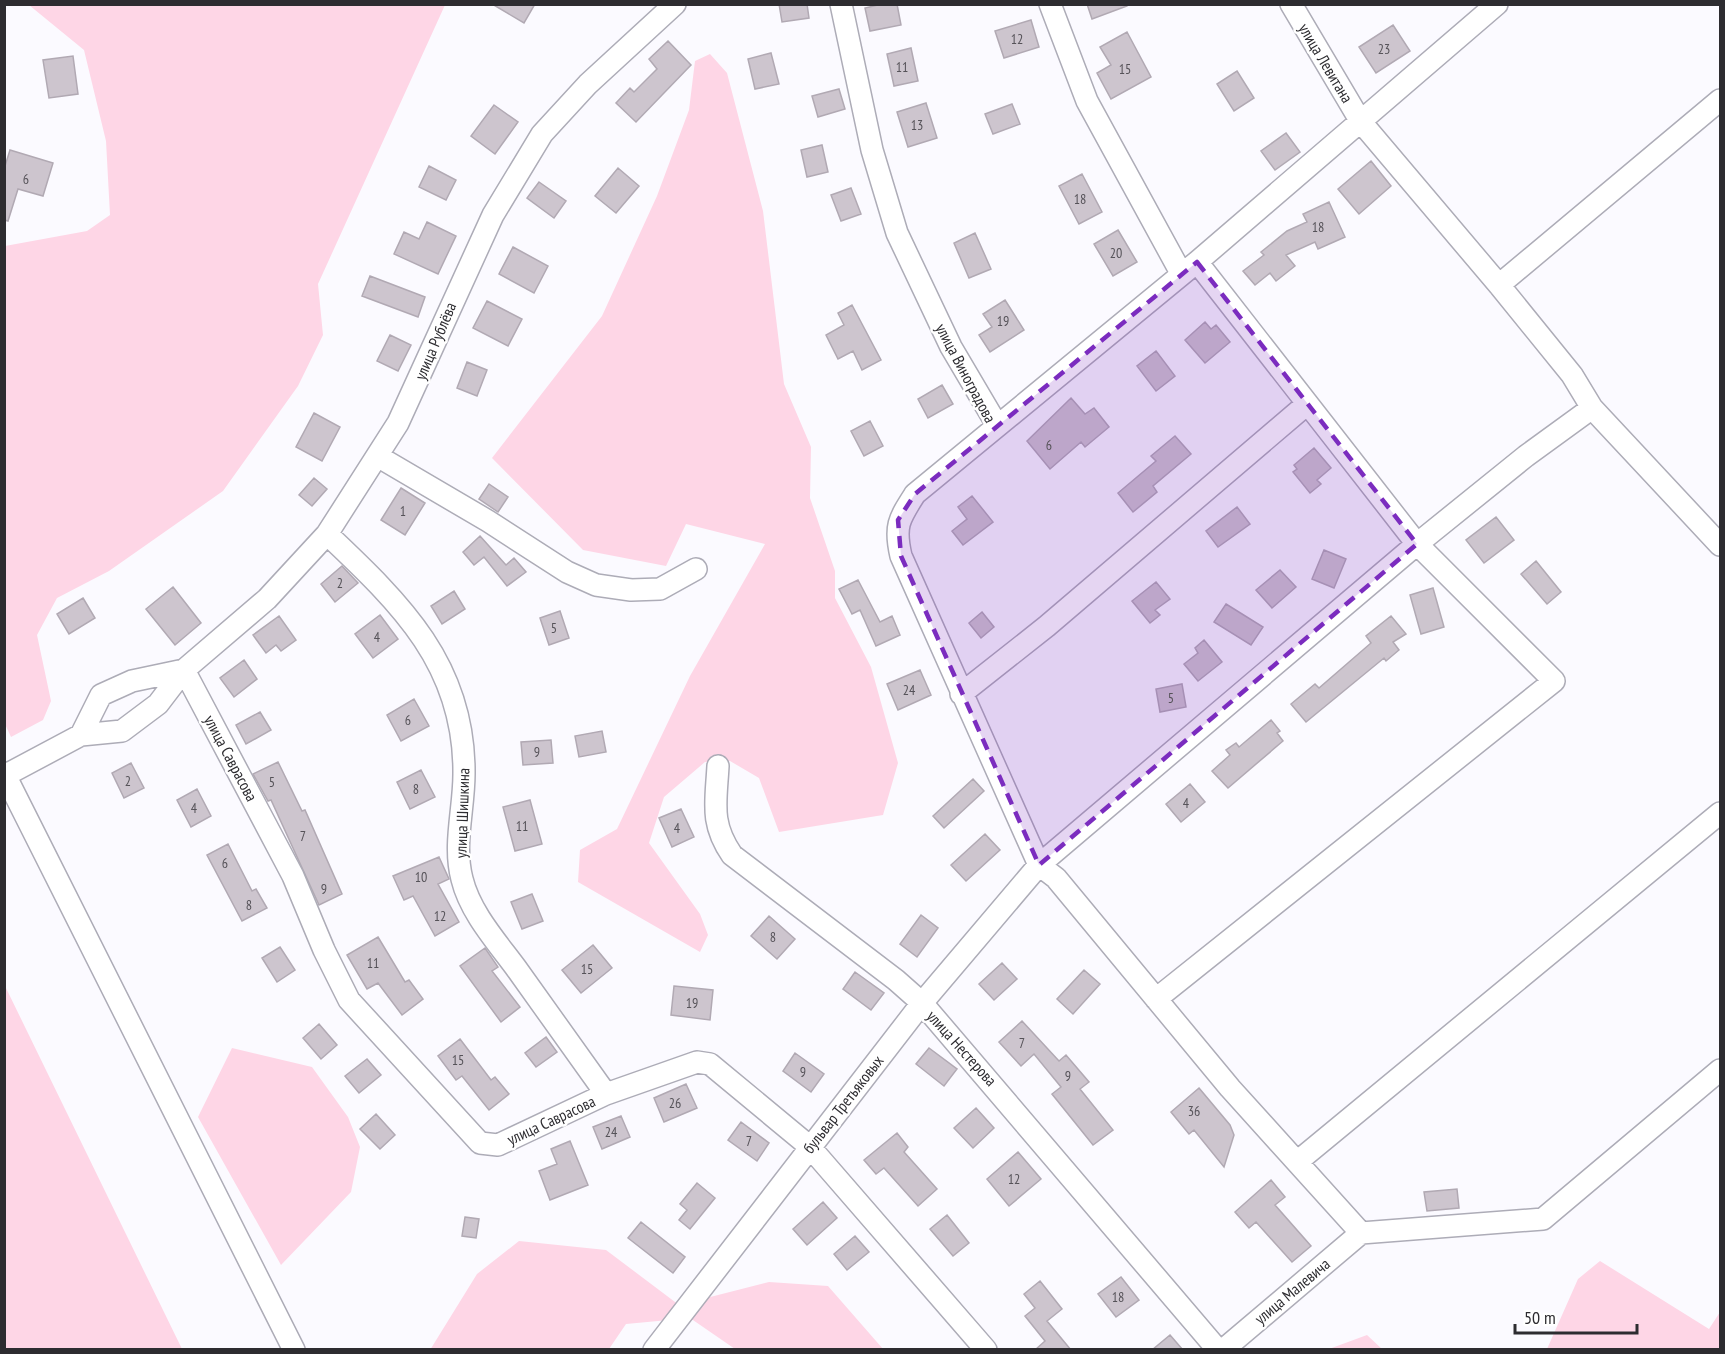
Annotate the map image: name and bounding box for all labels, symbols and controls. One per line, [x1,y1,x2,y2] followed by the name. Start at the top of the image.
[1294,20,1358,106] street label: улица Левитана
[1011,30,1023,48] house number: 12
[1378,40,1390,58] house number: 23
[896,58,908,76] house number: 11
[1119,60,1131,78] house number: 15
[911,116,923,134] house number: 13
[23,170,29,188] house number: 6
[1074,190,1086,208] house number: 18
[1312,218,1324,236] house number: 18
[1110,244,1122,262] house number: 20
[410,299,460,383] street label: улица Рублёва
[997,312,1009,330] house number: 19
[931,320,1001,426] street label: улица Виноградова
[1046,436,1052,454] house number: 6
[400,502,406,520] house number: 1
[337,574,343,592] house number: 2
[551,619,557,637] house number: 5
[374,628,381,646] house number: 4
[903,681,916,699] house number: 24
[1168,689,1174,707] house number: 5
[200,711,262,805] street label: улица Саврасова
[405,711,411,729] house number: 6
[534,743,540,761] house number: 9
[450,767,474,859] street label: улица Шишкина
[125,772,131,790] house number: 2
[269,773,275,791] house number: 5
[413,780,419,798] house number: 8
[1183,794,1190,812] house number: 4
[191,799,198,817] house number: 4
[516,817,528,835] house number: 11
[674,819,681,837] house number: 4
[300,827,306,845] house number: 7
[222,854,228,872] house number: 6
[415,868,427,886] house number: 10
[321,880,327,898] house number: 9
[246,896,252,914] house number: 8
[434,907,446,925] house number: 12
[770,928,776,946] house number: 8
[367,954,379,972] house number: 11
[581,960,593,978] house number: 15
[686,994,698,1012] house number: 19
[923,1006,1001,1090] street label: улица Нестерова
[1019,1034,1025,1052] house number: 7
[452,1051,464,1069] house number: 15
[798,1051,888,1157] street label: бульвар Третьяковых
[800,1063,806,1081] house number: 9
[1065,1067,1071,1085] house number: 9
[504,1091,598,1149] street label: улица Саврасова
[669,1094,681,1112] house number: 26
[1188,1102,1200,1120] house number: 36
[605,1123,618,1141] house number: 24
[746,1132,752,1150] house number: 7
[1008,1170,1020,1188] house number: 12
[1250,1254,1334,1328] street label: улица Малевича
[1112,1288,1124,1306] house number: 18
[1515,1297,1636,1335] scale bar
[1524,1306,1556,1329] text: 50 m

